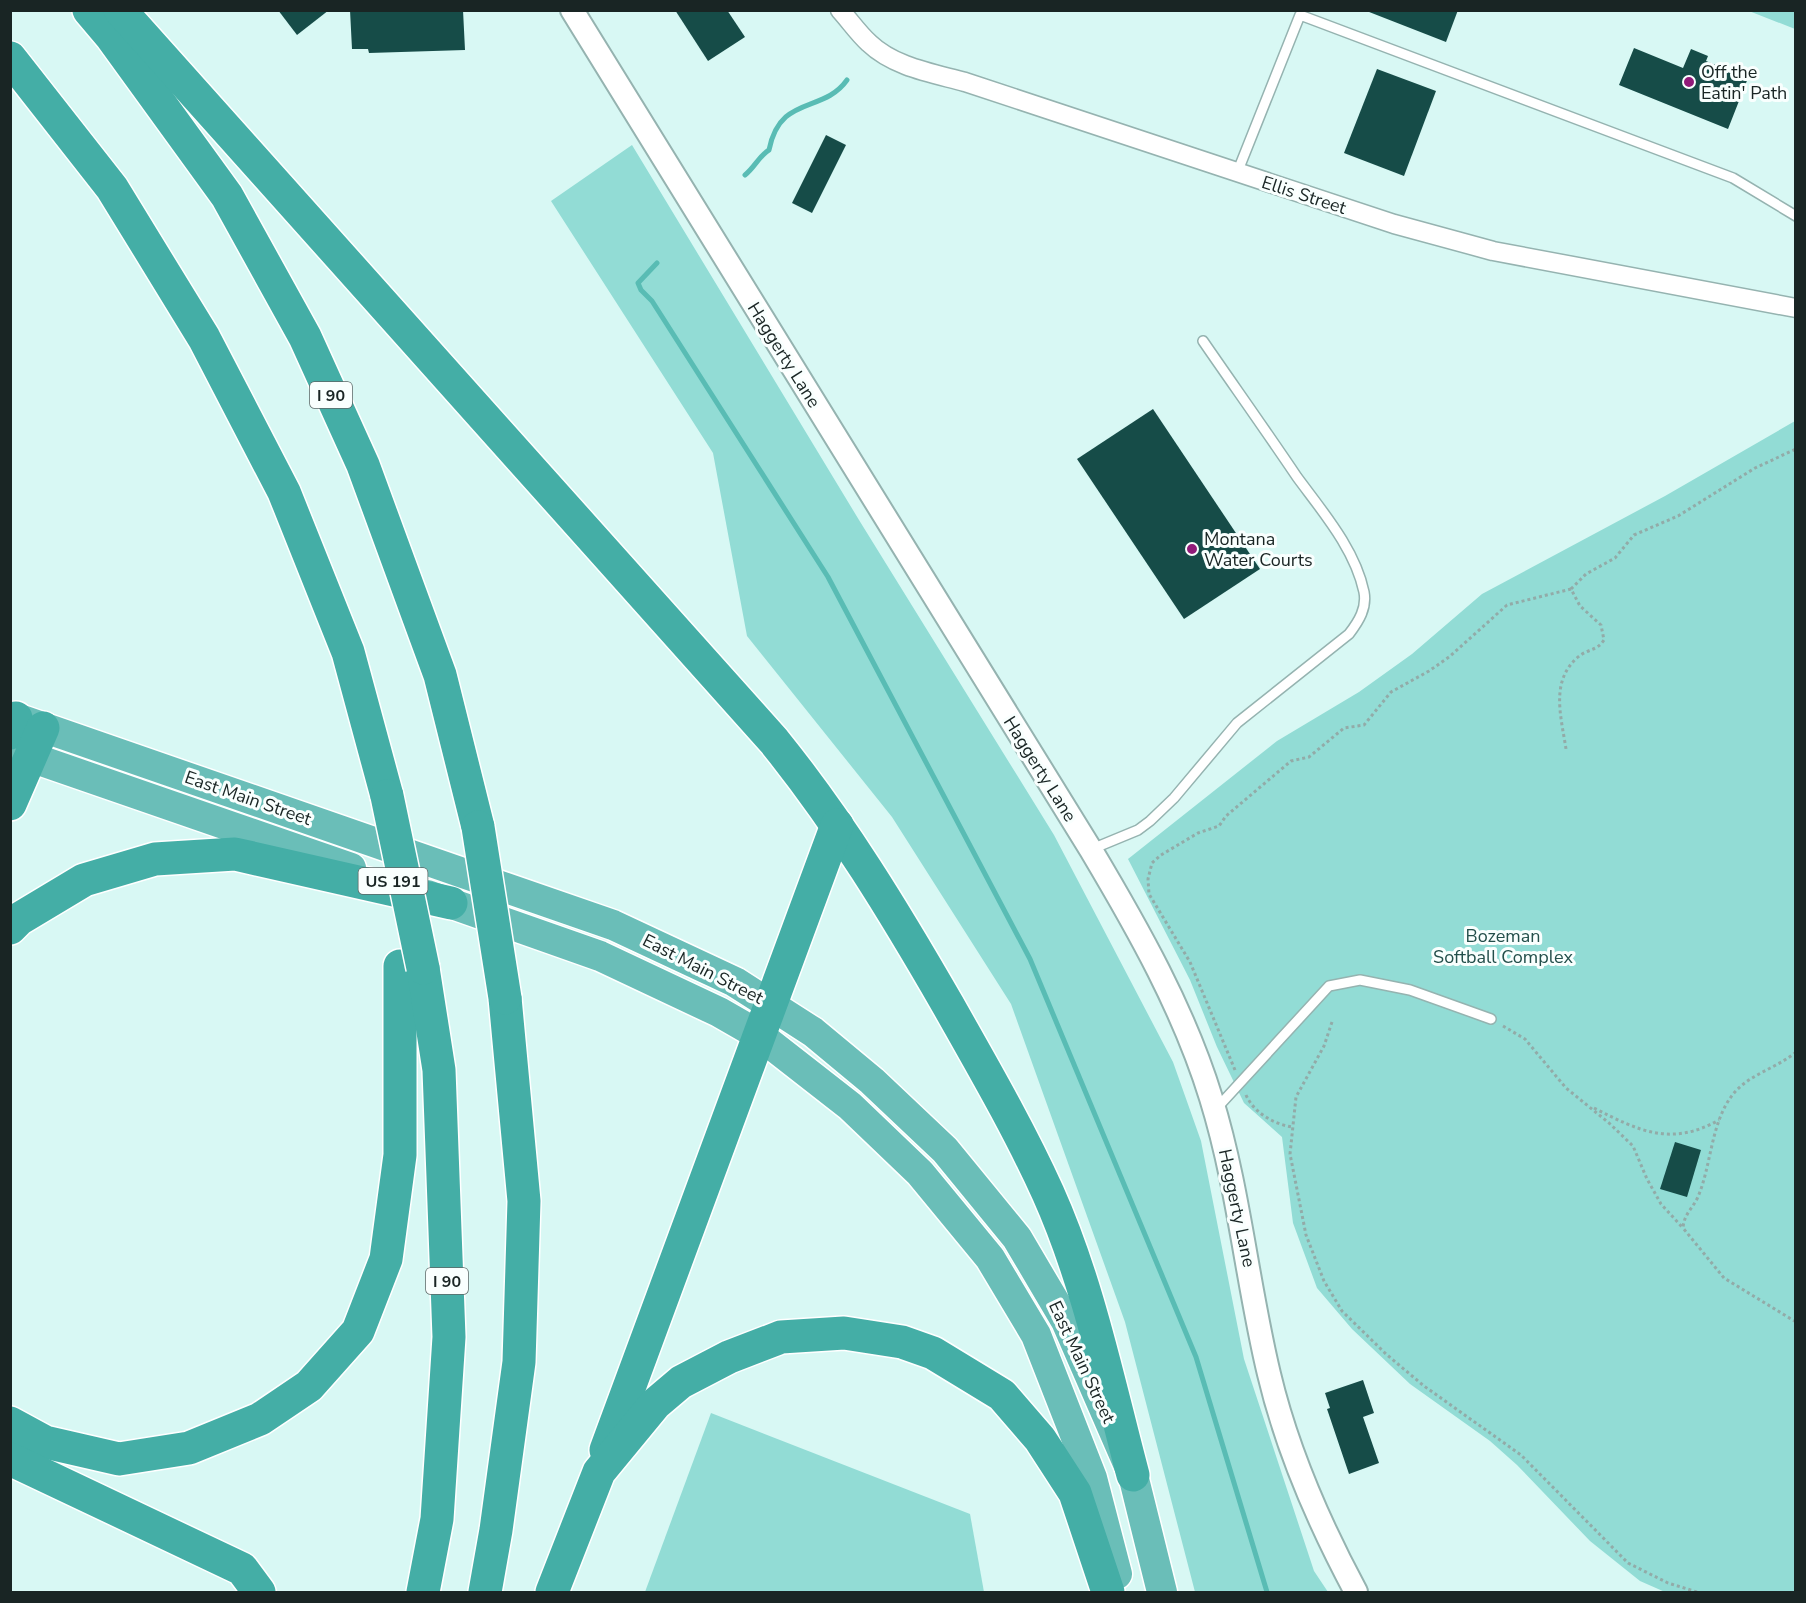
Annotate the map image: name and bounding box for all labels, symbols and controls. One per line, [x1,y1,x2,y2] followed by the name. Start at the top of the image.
[1701,60,1787,105] place label: Off the Eatin' Path
[1682,75,1696,89] marker: Off the Eatin' Path
[1259,170,1350,220] street label: Ellis Street
[742,298,826,412] street label: Haggerty Lane
[310,382,352,408] road number: I 90
[1204,527,1313,572] place label: Montana Water Courts
[1185,542,1199,556] marker: Montana Water Courts
[998,712,1082,826] street label: Haggerty Lane
[181,765,315,831] street label: East Main Street
[358,868,428,894] road number: US 191
[1433,924,1573,969] park label: Bozeman Softball Complex
[639,928,768,1010] street label: East Main Street
[1213,1147,1261,1269] street label: Haggerty Lane
[426,1268,468,1294] road number: I 90
[1043,1297,1121,1428] street label: East Main Street

